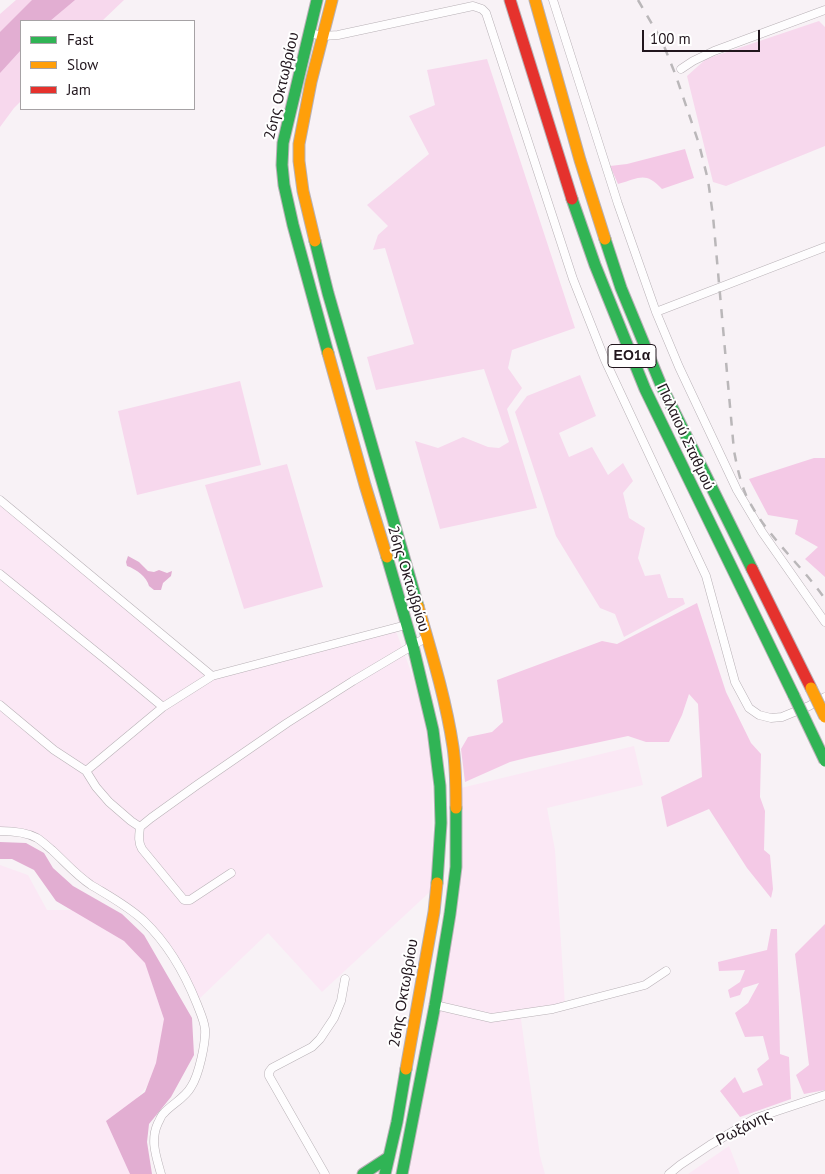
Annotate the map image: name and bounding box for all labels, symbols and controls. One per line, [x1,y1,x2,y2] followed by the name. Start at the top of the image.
[20,20,195,110] legend
[645,20,762,52] scale bar
[650,29,691,48] text: 100 m
[67,30,94,49] text: Fast
[261,31,303,141] street label: 26ης Οκτωβρίου
[67,55,98,74] text: Slow
[67,80,91,99] text: Jam
[608,344,656,368] road number: ΕΟ1α
[652,381,718,493] street label: Παλαιού Σταθμού
[383,524,433,634] street label: 26ης Οκτωβρίου
[386,937,422,1049] street label: 26ης Οκτωβρίου
[713,1106,775,1150] street label: Ρωξάνης

